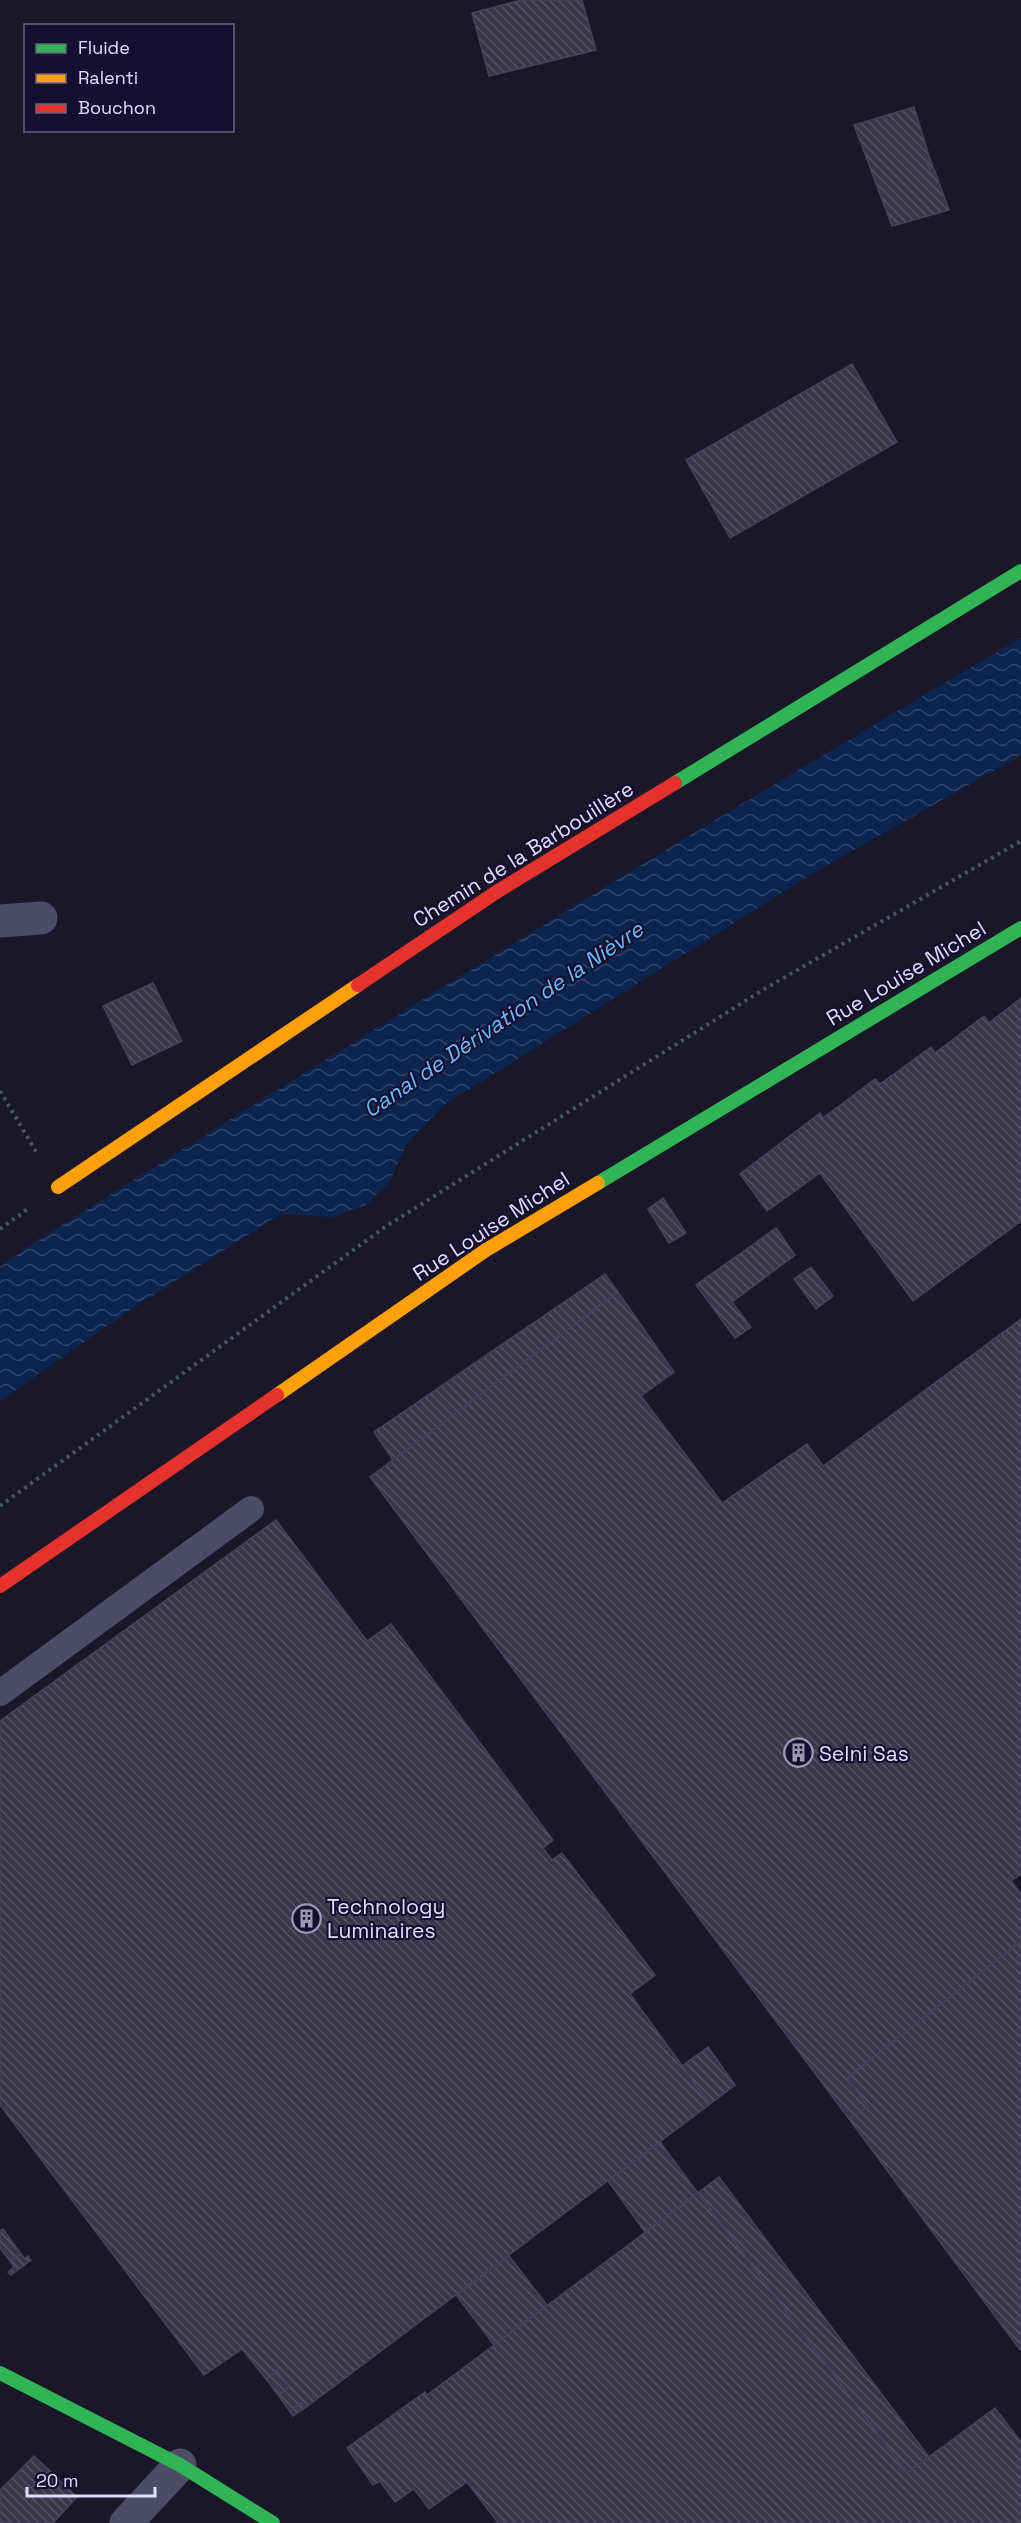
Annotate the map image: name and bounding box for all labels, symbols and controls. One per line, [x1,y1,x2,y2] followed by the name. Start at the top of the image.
[24,24,234,132] legend
[78,36,130,59] text: Fluide
[78,66,138,89] text: Ralenti
[78,96,156,119] text: Bouchon
[408,775,638,933] street label: Chemin de la Barbouillère
[358,914,649,1123] water label: Canal de Dérivation de la Nièvre
[821,915,991,1031] street label: Rue Louise Michel
[408,1165,574,1287] street label: Rue Louise Michel
[782,1737,814,1769] building icon: Selni Sas
[819,1740,909,1767] place label: Selni Sas
[327,1893,445,1944] place label: Technology Luminaires
[290,1902,322,1934] building icon: Technology Luminaires
[27,2460,154,2498] scale bar
[36,2469,79,2492] text: 20 m

